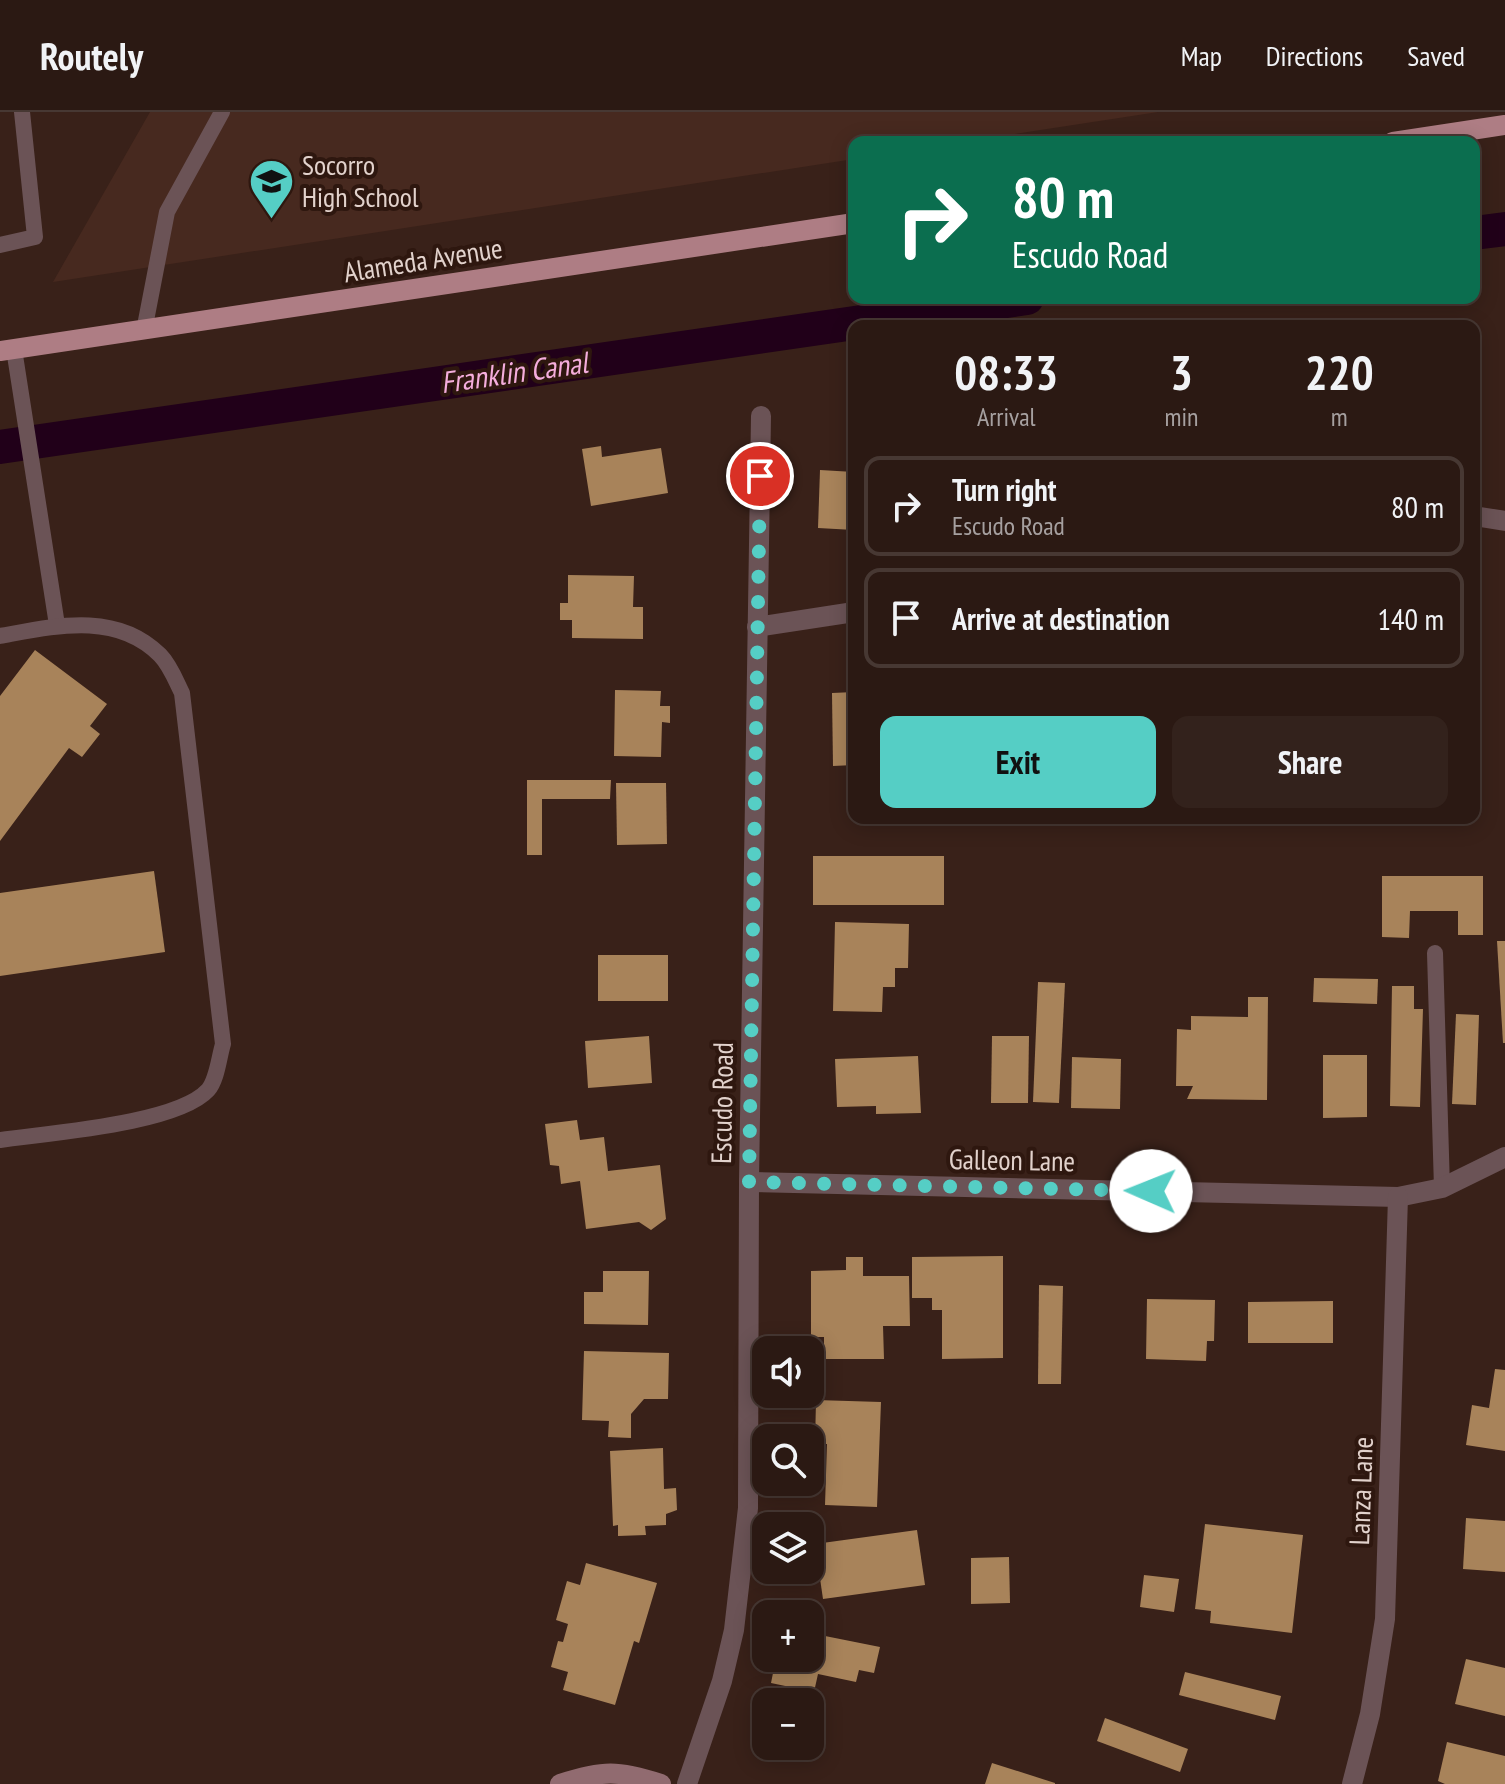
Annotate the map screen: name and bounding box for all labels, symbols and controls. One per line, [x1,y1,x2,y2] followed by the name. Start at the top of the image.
[40,31,143,80] text: Routely
[1181,37,1222,74] text: Map
[1266,37,1363,74] text: Directions
[1407,37,1465,74] text: Saved
[302,146,419,215] place label: Socorro High School
[247,157,295,220] school or university icon: Socorro High School
[1012,161,1114,233] text: 80 m
[880,168,984,272] icon: right
[341,229,505,290] street label: Alameda Avenue
[1012,231,1168,278] text: Escudo Road
[438,341,593,401] water label: Franklin Canal
[954,341,1058,403] text: 08:33
[1170,341,1193,403] text: 3
[1305,341,1374,403] text: 220
[977,400,1036,433] text: Arrival
[1164,400,1198,433] text: min
[1331,400,1348,433] text: m
[726,442,794,510] pin
[738,454,782,498] icon: arrive
[952,470,1056,509] text: Turn right
[884,484,928,528] icon: right
[1391,487,1444,526] text: 80 m
[952,509,1065,542] text: Escudo Road
[884,596,928,640] icon: arrive
[952,599,1170,638] text: Arrive at destination
[1378,599,1444,638] text: 140 m
[880,716,1156,808] button: Exit
[1172,716,1448,808] button: Share
[702,1042,741,1164] street label: Escudo Road
[949,1140,1075,1179] street label: Galleon Lane
[1109,1149,1193,1233] position arrow
[752,1336,824,1760] map controls
[752,1336,824,1408] button: sound
[752,1424,824,1496] button: search
[1340,1436,1381,1546] street label: Lanza Lane
[752,1512,824,1584] button: layers
[752,1600,824,1672] button: +
[752,1688,824,1760] button: −

